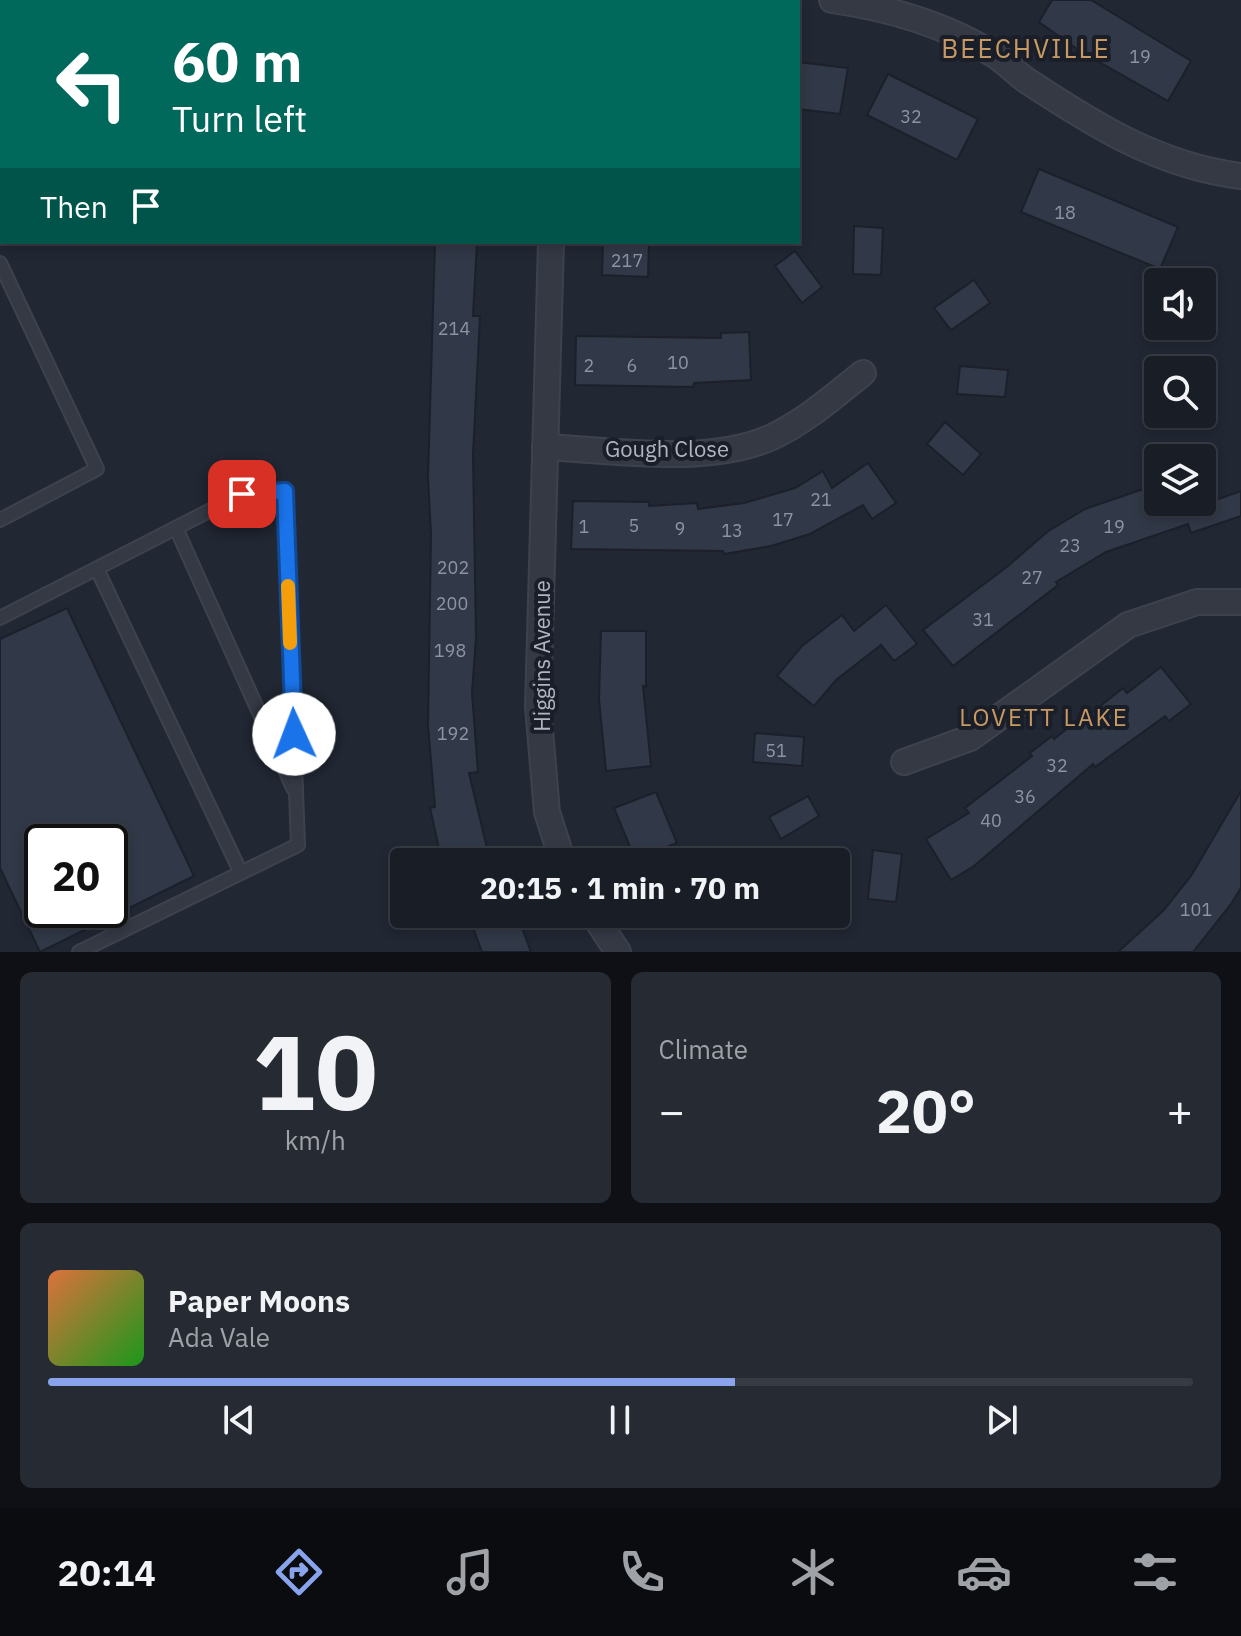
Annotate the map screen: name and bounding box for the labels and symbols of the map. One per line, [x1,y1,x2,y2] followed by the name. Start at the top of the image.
[941,31,1111,65] district label: BEECHVILLE
[1129,45,1151,68] house number: 19
[900,105,922,128] house number: 32
[1054,201,1076,224] house number: 18
[611,249,643,272] house number: 217
[438,317,470,340] house number: 214
[667,351,689,374] house number: 10
[584,354,594,377] house number: 2
[627,354,637,377] house number: 6
[605,434,729,463] street label: Gough Close
[208,460,276,528] pin
[810,488,832,511] house number: 21
[772,508,794,531] house number: 17
[629,514,639,537] house number: 5
[579,515,589,538] house number: 1
[1103,515,1125,538] house number: 19
[675,517,685,540] house number: 9
[721,519,743,542] house number: 13
[1059,534,1081,557] house number: 23
[437,556,469,579] house number: 202
[1021,566,1043,589] house number: 27
[527,580,556,732] street label: Higgins Avenue
[436,592,468,615] house number: 200
[972,608,994,631] house number: 31
[434,639,466,662] house number: 198
[252,692,336,776] position arrow
[959,701,1129,733] district label: LOVETT LAKE
[437,722,469,745] house number: 192
[765,739,787,762] house number: 51
[1046,754,1068,777] house number: 32
[1014,785,1036,808] house number: 36
[980,809,1002,832] house number: 40
[24,824,128,928] speed limit sign: 20
[1180,898,1212,921] house number: 101

